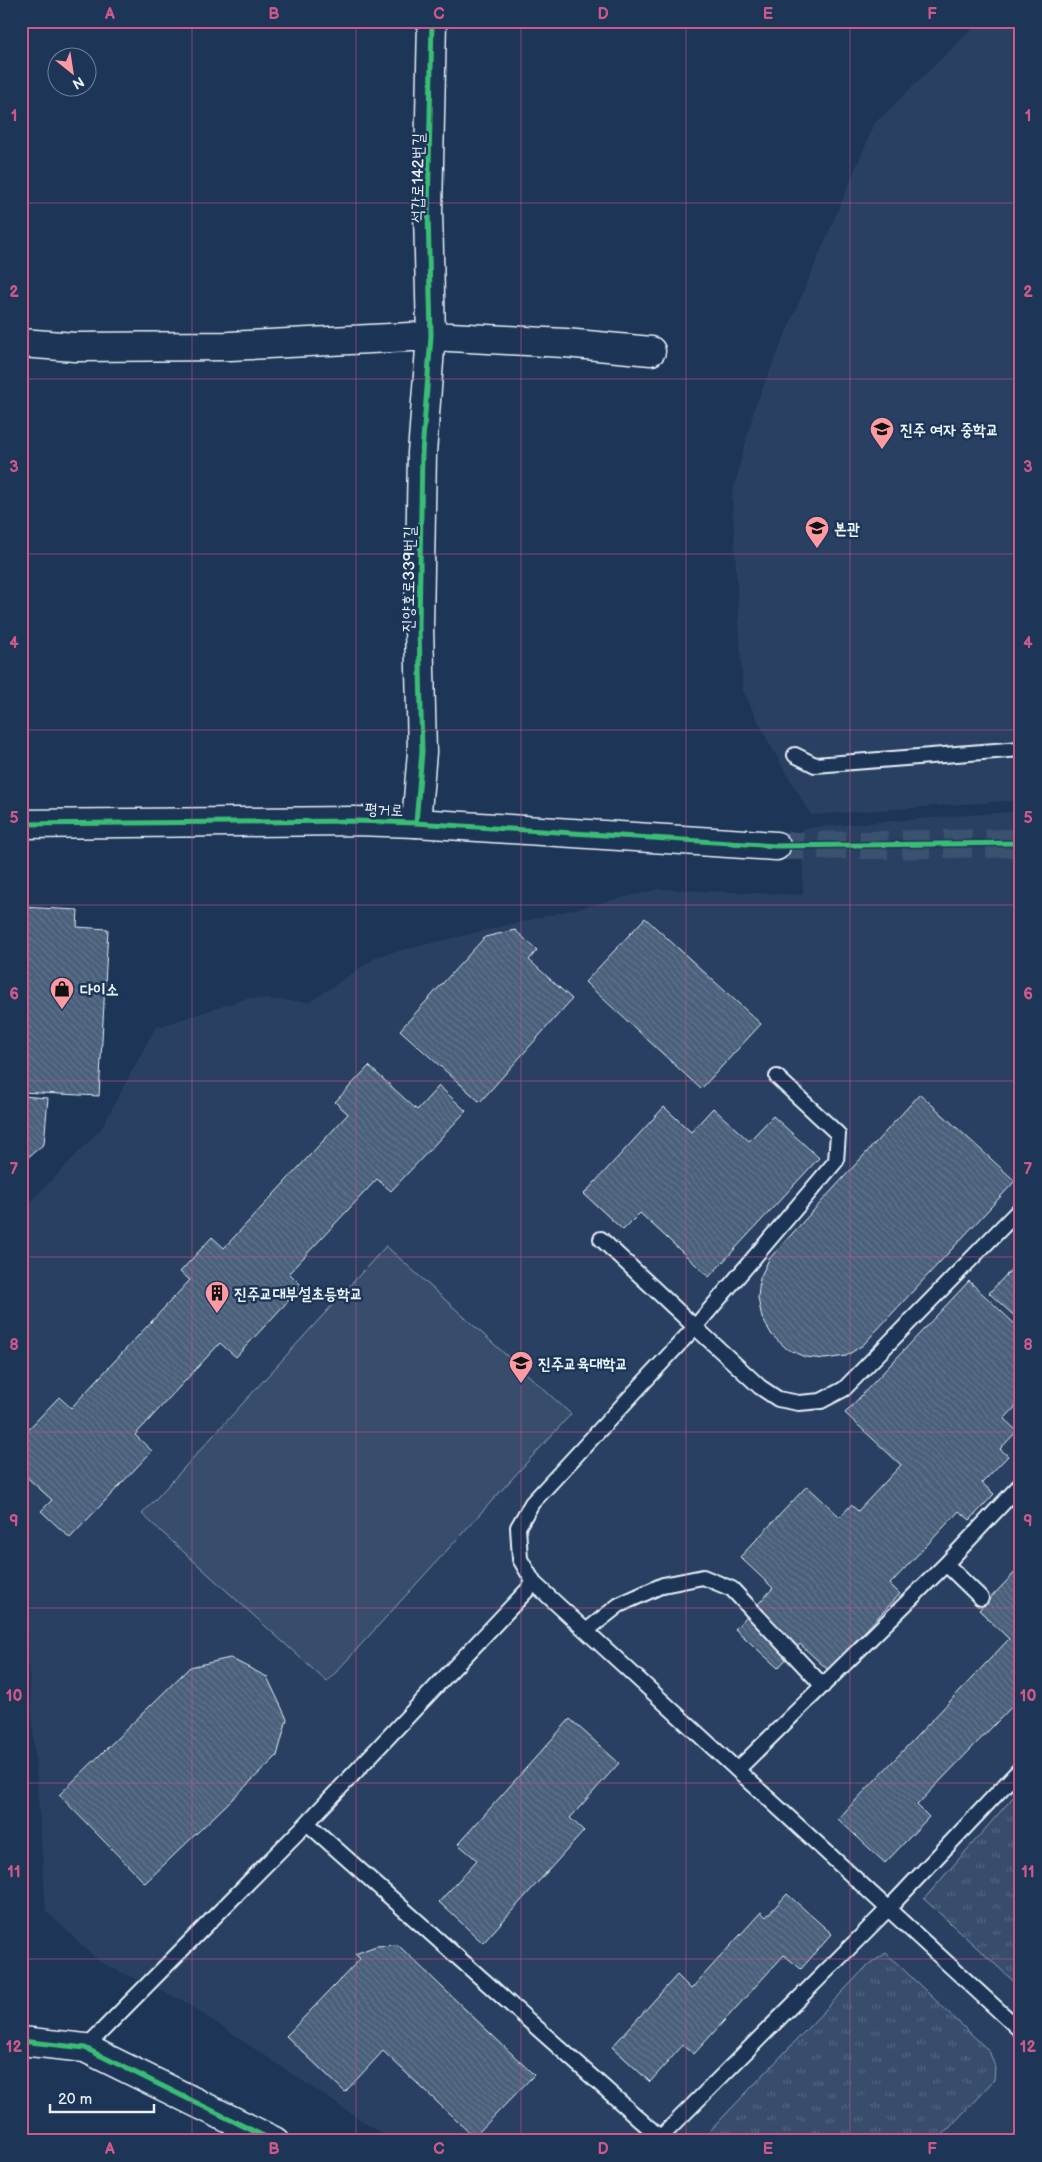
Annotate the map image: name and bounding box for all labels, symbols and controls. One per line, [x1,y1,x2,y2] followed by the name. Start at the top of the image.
[104,5,115,24] text: A
[268,5,280,24] text: B
[433,5,445,24] text: C
[597,5,609,24] text: D
[763,5,773,24] text: E
[927,5,937,24] text: F
[48,48,98,98] north arrow
[69,73,87,93] text: N
[11,107,17,126] text: 1
[1025,107,1031,126] text: 1
[408,133,429,223] street label: 석갑로142번길
[9,283,19,302] text: 2
[1023,283,1033,302] text: 2
[869,416,895,450] school or university icon: 진주 여자 중학교
[900,421,999,440] place label: 진주 여자 중학교
[9,458,19,477] text: 3
[1023,458,1033,477] text: 3
[804,515,830,549] school or university icon: 본관
[834,520,860,539] place label: 본관
[399,526,420,632] street label: 진양호로339번길
[9,634,19,653] text: 4
[1023,634,1033,653] text: 4
[364,800,404,821] street label: 평거로
[9,809,19,828] text: 5
[1023,809,1033,828] text: 5
[49,976,75,1010] shop icon: 다이소
[80,981,119,1000] place label: 다이소
[9,985,19,1004] text: 6
[1023,985,1033,1004] text: 6
[10,1160,19,1179] text: 7
[1024,1160,1033,1179] text: 7
[204,1280,230,1314] building icon: 진주교대부설초등학교
[234,1285,363,1304] place label: 진주교대부설초등학교
[9,1336,19,1355] text: 8
[1023,1336,1033,1355] text: 8
[508,1350,534,1384] school or university icon: 진주교육대학교
[538,1355,628,1374] place label: 진주교육대학교
[9,1512,19,1531] text: 9
[1023,1512,1033,1531] text: 9
[6,1687,22,1706] text: 10
[1020,1687,1036,1706] text: 10
[7,1863,21,1882] text: 11
[1021,1863,1035,1882] text: 11
[6,2038,23,2057] text: 12
[1020,2038,1037,2057] text: 12
[50,2082,154,2114] scale bar
[58,2090,92,2109] text: 20 m
[104,2140,115,2159] text: A
[268,2140,280,2159] text: B
[433,2140,445,2159] text: C
[597,2140,609,2159] text: D
[763,2140,773,2159] text: E
[927,2140,937,2159] text: F

